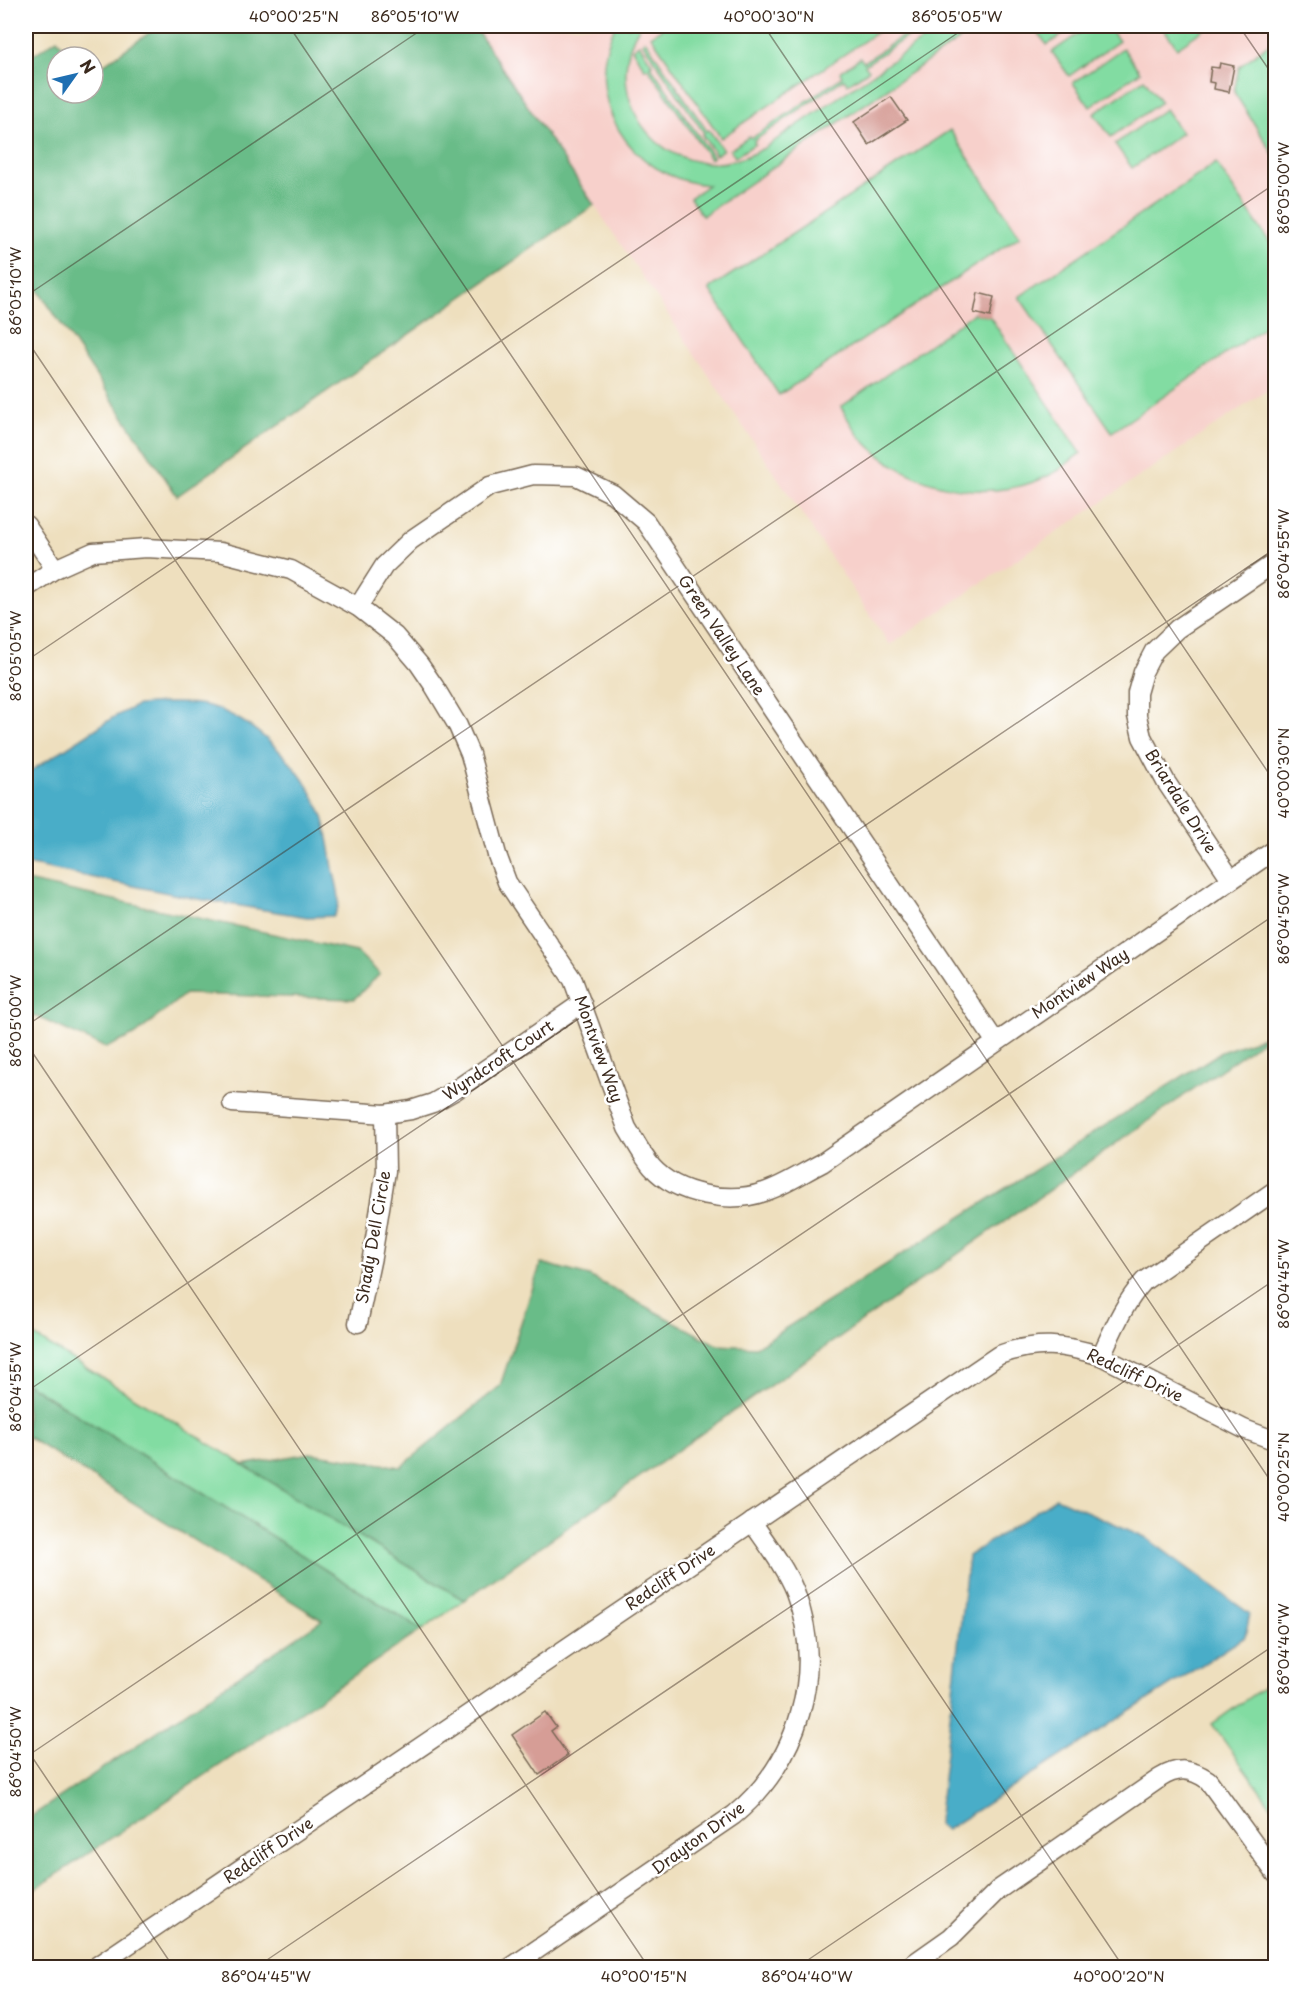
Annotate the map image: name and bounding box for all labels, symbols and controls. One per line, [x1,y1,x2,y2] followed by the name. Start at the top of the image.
[249,4,339,27] text: 40°00'25"N
[371,4,460,27] text: 86°05'10"W
[724,4,815,27] text: 40°00'30"N
[912,4,1003,27] text: 86°05'05"W
[45,45,105,105] north arrow
[75,54,102,78] text: N
[1271,141,1294,234] text: 86°05'00"W
[3,246,26,335] text: 86°05'10"W
[1271,508,1294,599] text: 86°04'55"W
[673,569,772,700] street label: Green Valley Lane
[3,610,26,701] text: 86°05'05"W
[1271,728,1294,819] text: 40°00'30"N
[1140,744,1224,857] street label: Briardale Drive
[1271,873,1294,965] text: 86°04'50"W
[1026,941,1133,1024] street label: Montview Way
[3,974,26,1067] text: 86°05'00"W
[569,992,630,1106] street label: Montview Way
[437,1013,558,1105] street label: Wyndcroft Court
[348,1168,396,1305] street label: Shady Dell Circle
[1271,1238,1294,1329] text: 86°04'45"W
[3,1341,26,1432] text: 86°04'55"W
[1083,1341,1188,1407] street label: Redcliff Drive
[1271,1432,1294,1522] text: 40°00'25"N
[620,1537,719,1615] street label: Redcliff Drive
[1271,1603,1294,1695] text: 86°04'40"W
[3,1706,26,1798] text: 86°04'50"W
[646,1795,749,1879] street label: Drayton Drive
[218,1810,317,1888] street label: Redcliff Drive
[221,1964,312,1987] text: 86°04'45"W
[601,1964,687,1987] text: 40°00'15"N
[761,1964,853,1987] text: 86°04'40"W
[1073,1964,1165,1987] text: 40°00'20"N

